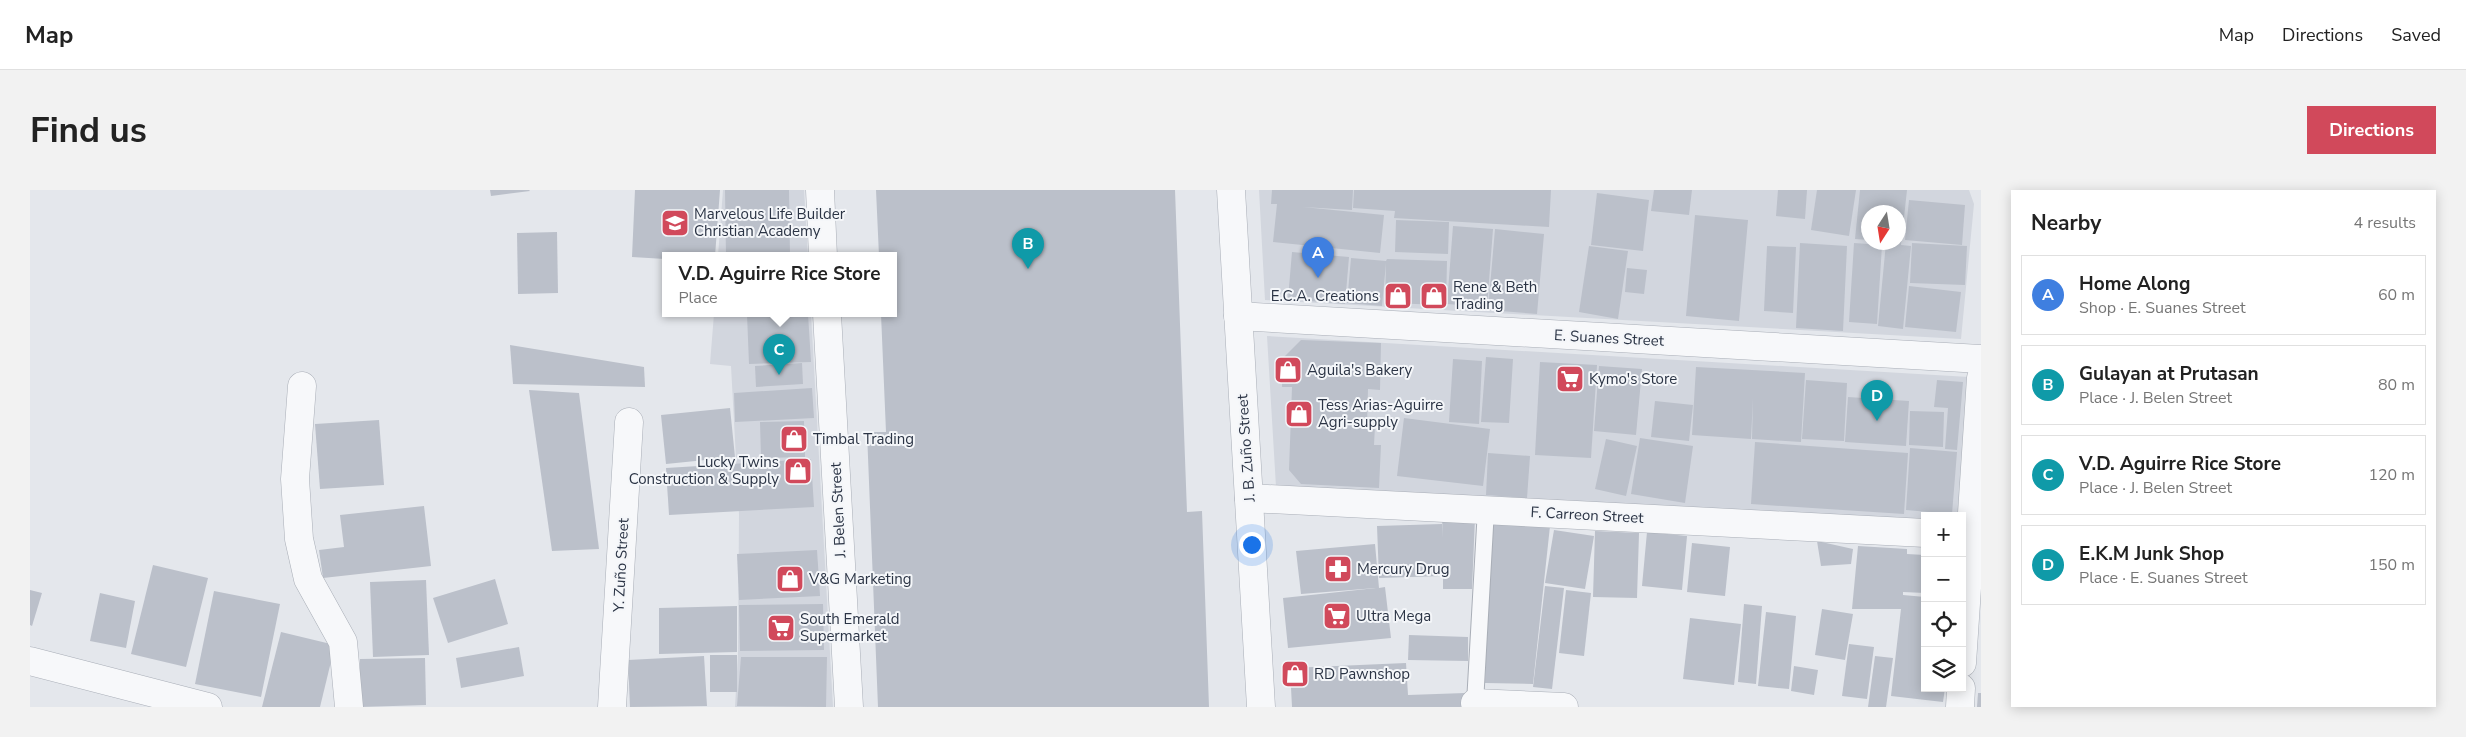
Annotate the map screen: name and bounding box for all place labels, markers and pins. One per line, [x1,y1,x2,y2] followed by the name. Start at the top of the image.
[694,204,846,241] place label: Marvelous Life Builder Christian Academy
[660,208,690,238] school or university icon: Marvelous Life Builder Christian Academy
[1012,228,1044,269] pin: B
[1302,237,1334,278] pin: A
[1453,277,1537,314] place label: Rene & Beth Trading
[1383,281,1413,311] shop icon: E.C.A. Creations
[1419,281,1449,311] shop icon: Rene & Beth Trading
[1271,286,1379,306] place label: E.C.A. Creations
[763,334,795,375] pin: C
[1273,355,1303,385] shop icon: Aguila's Bakery
[1307,360,1413,380] place label: Aguila's Bakery
[1555,364,1585,394] supermarket icon: Kymo's Store
[1589,369,1677,389] place label: Kymo's Store
[1861,380,1893,421] pin: D
[1318,395,1443,432] place label: Tess Arias-Aguirre Agri-supply
[1284,399,1314,429] shop icon: Tess Arias-Aguirre Agri-supply
[779,424,809,454] shop icon: Timbal Trading
[813,429,914,449] place label: Timbal Trading
[629,452,779,489] place label: Lucky Twins Construction & Supply
[783,456,813,486] shop icon: Lucky Twins Construction & Supply
[1323,554,1353,584] pharmacy icon: Mercury Drug
[1357,559,1450,579] place label: Mercury Drug
[775,564,805,594] shop icon: V&G Marketing
[808,569,912,589] place label: V&G Marketing
[1322,601,1352,631] supermarket icon: Ultra Mega
[1356,606,1431,626] place label: Ultra Mega
[800,609,900,646] place label: South Emerald Supermarket
[766,613,796,643] supermarket icon: South Emerald Supermarket
[1280,659,1310,689] shop icon: RD Pawnshop
[1314,664,1410,684] place label: RD Pawnshop

